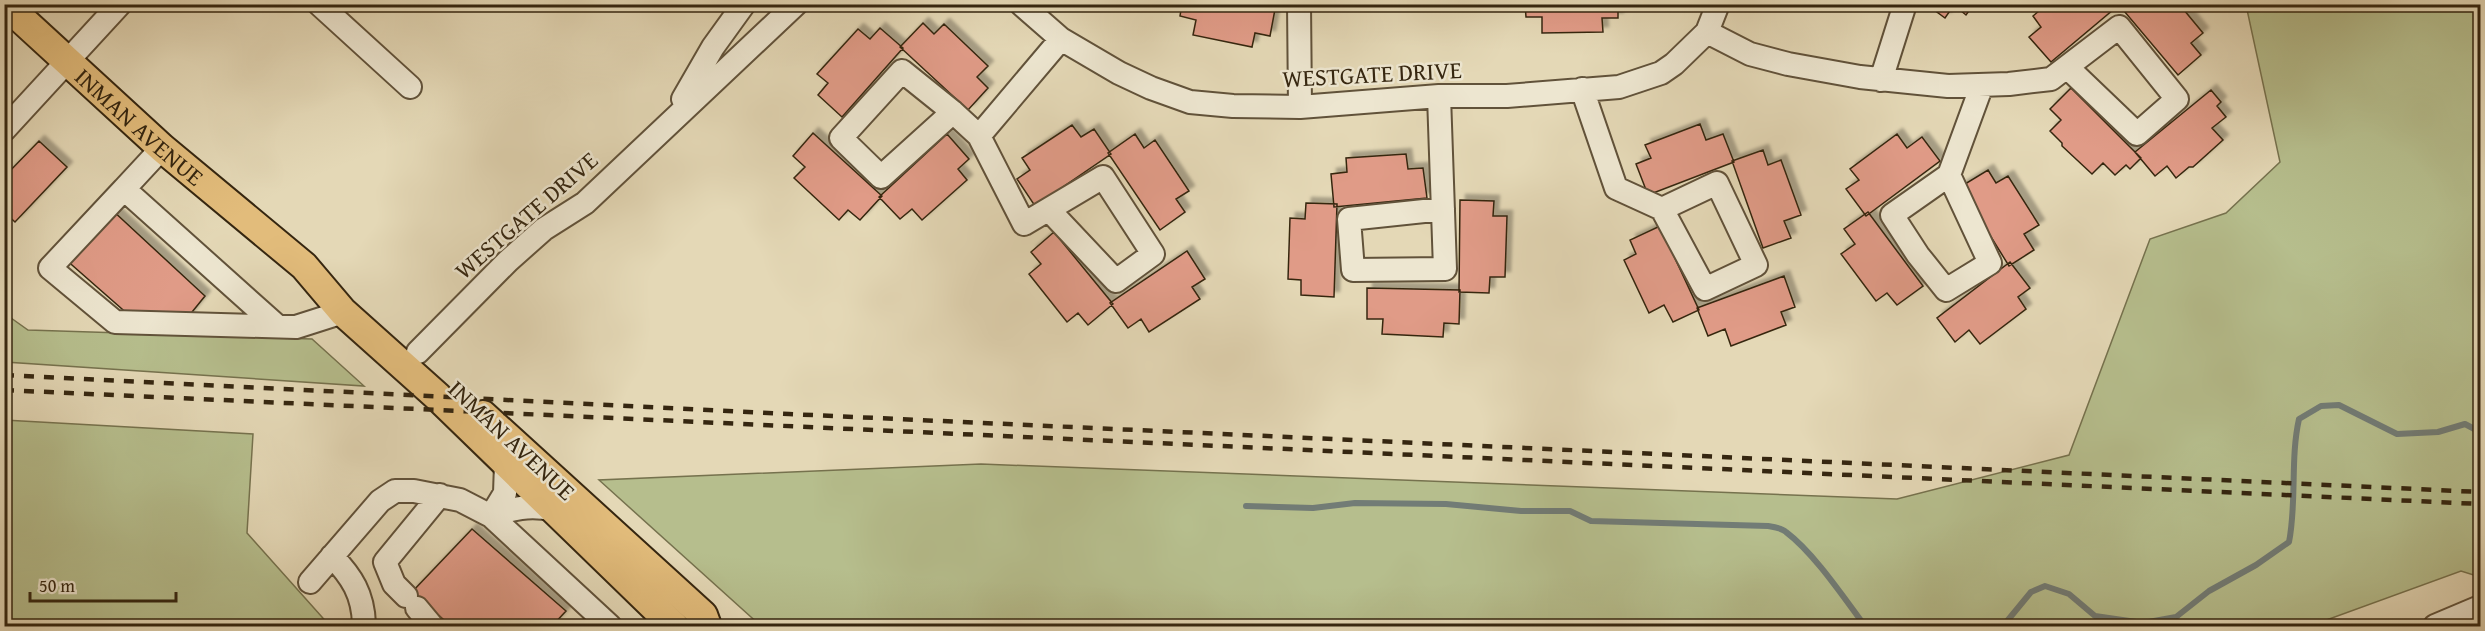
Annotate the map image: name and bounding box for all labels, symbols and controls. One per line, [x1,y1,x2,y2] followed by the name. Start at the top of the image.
[1281,52,1463,96] street label: WESTGATE DRIVE
[67,59,212,194] street label: INMAN AVENUE
[447,143,605,287] street label: WESTGATE DRIVE
[441,372,583,508] street label: INMAN AVENUE
[30,565,176,603] scale bar
[39,572,75,599] text: 50 m

